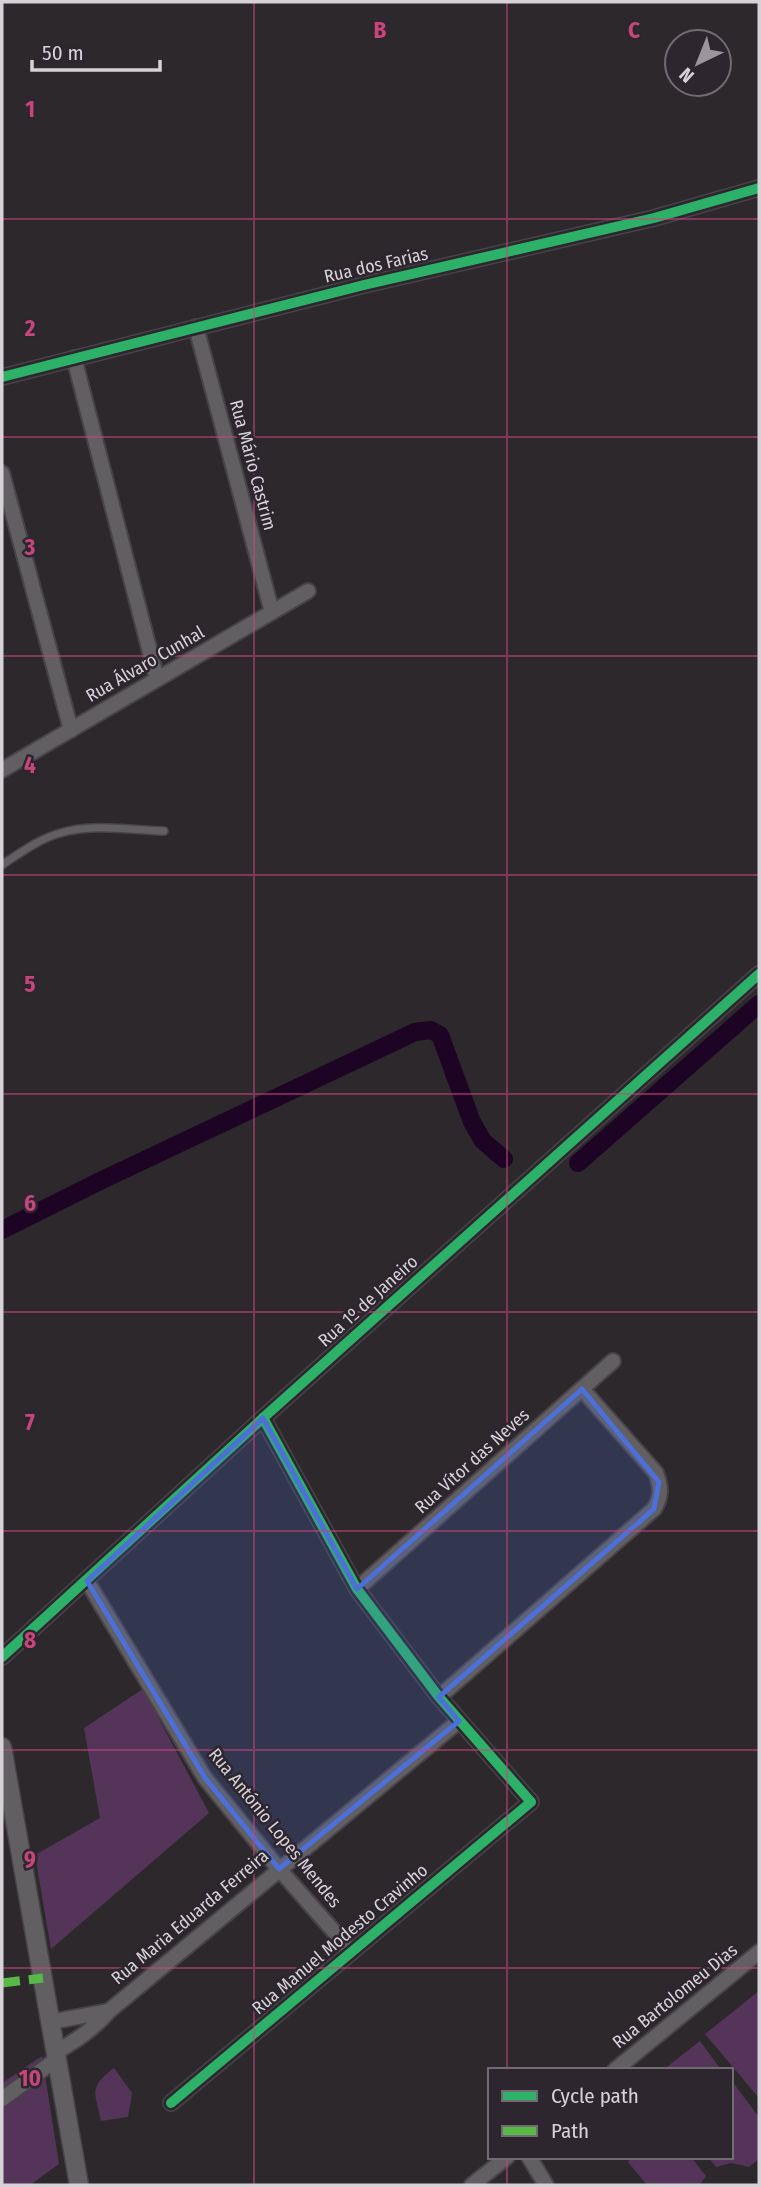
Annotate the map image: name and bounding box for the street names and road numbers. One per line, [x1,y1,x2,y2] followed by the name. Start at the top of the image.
[322,242,430,288] street label: Rua dos Farias
[225,397,281,533] street label: Rua Mário Castrim
[81,620,208,707] street label: Rua Álvaro Cunhal
[314,1251,422,1351] street label: Rua 1º de Janeiro
[410,1404,534,1518] street label: Rua Vítor das Neves
[204,1744,346,1912] street label: Rua António Lopes Mendes
[107,1845,273,1989] street label: Rua Maria Eduarda Ferreira
[248,1859,432,2019] street label: Rua Manuel Modesto Cravinho
[608,1939,742,2053] street label: Rua Bartolomeu Dias

